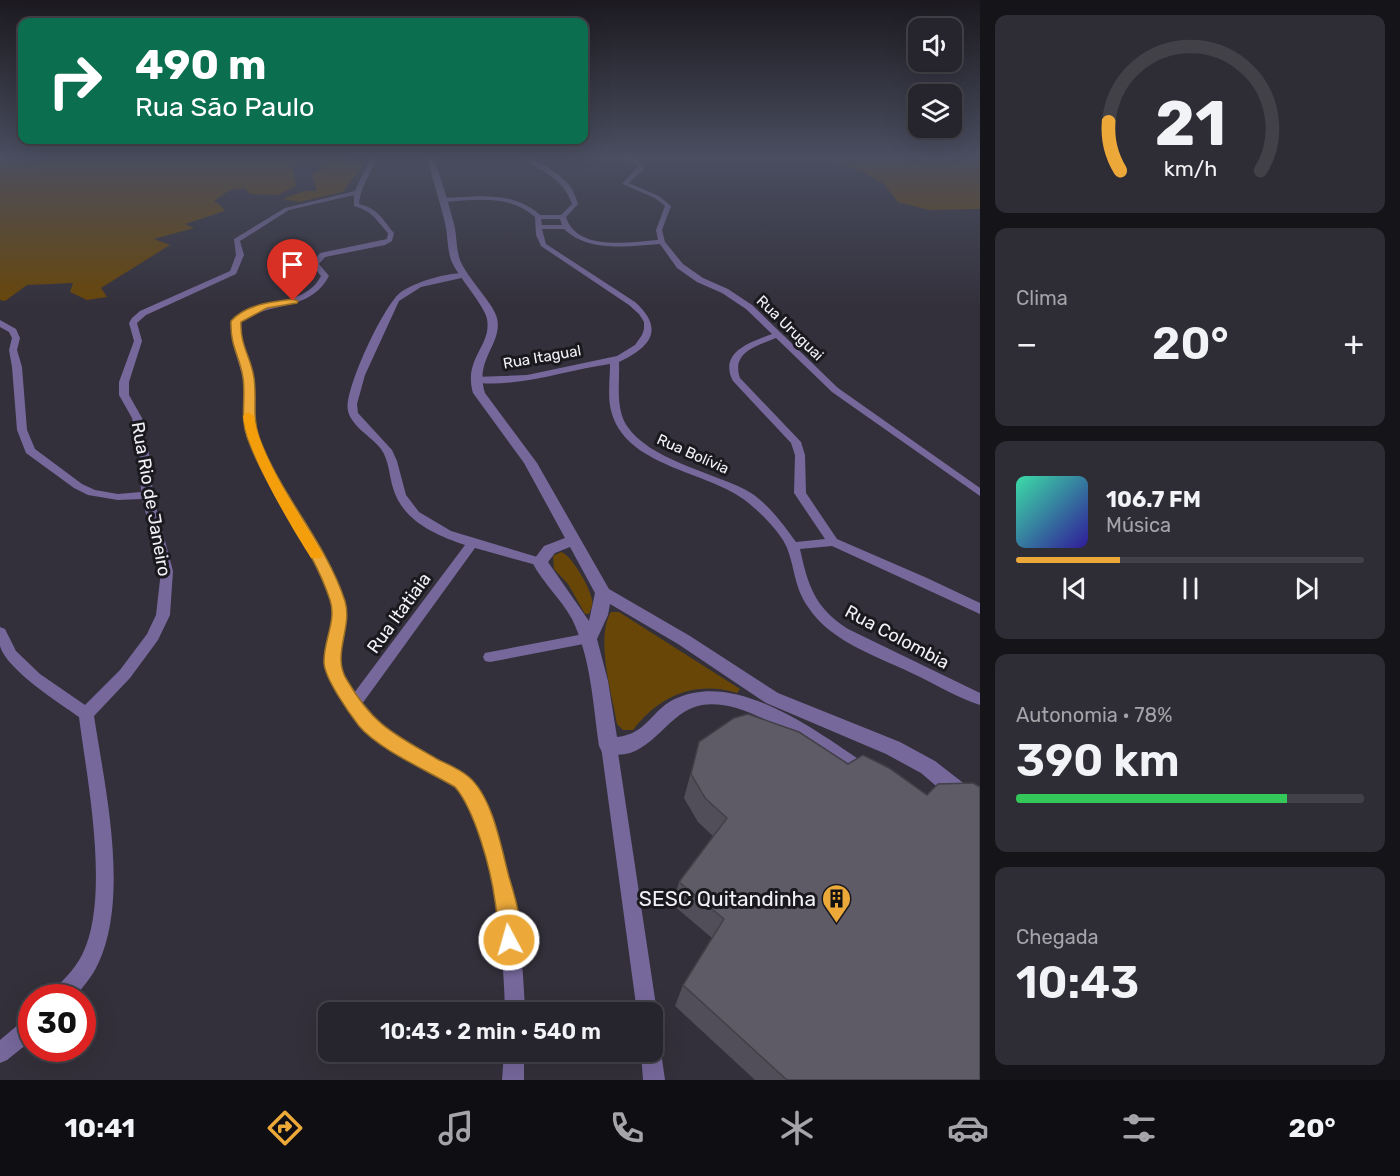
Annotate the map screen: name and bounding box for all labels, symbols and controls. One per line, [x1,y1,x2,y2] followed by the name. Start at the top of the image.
[908,18,962,138] map controls
[908,18,962,72] button: sound
[135,40,266,90] text: 490 m
[36,42,114,120] icon: right
[908,84,962,138] button: layers
[1154,87,1226,161] text: 21
[135,91,315,123] text: Rua São Paulo
[1163,156,1217,181] text: km/h
[267,239,318,301] pin
[276,248,309,281] icon: arrive
[1016,286,1068,310] text: Clima
[753,292,827,364] street label: Rua Uruguai
[1152,317,1229,370] text: 20°
[1016,324,1037,363] text: −
[1343,324,1364,363] text: +
[502,341,582,373] street label: Rua Itagual
[127,420,175,578] street label: Rua Rio de Janeiro
[654,430,732,478] street label: Rua Bolívia
[1106,486,1201,513] text: 106.7 FM
[1106,513,1171,537] text: Música
[362,568,436,658] street label: Rua Itatiaia
[1058,572,1091,605] icon: previous
[1174,572,1207,605] icon: pause
[1290,572,1323,605] icon: next
[841,600,953,674] street label: Rua Colombia
[1016,703,1172,727] text: Autonomia · 78%
[1016,734,1180,787] text: 390 km
[821,882,853,924] building icon: SESC Quitandinha
[639,886,816,911] place label: SESC Quitandinha
[477,908,541,972] position arrow
[1016,925,1099,949] text: Chegada
[1016,956,1139,1009] text: 10:43
[18,984,96,1062] speed limit sign: 30
[380,1018,601,1045] text: 10:43 · 2 min · 540 m
[264,1107,306,1149] icon: directions
[435,1107,477,1149] icon: music
[606,1107,648,1149] icon: phone
[776,1107,818,1149] icon: climate
[947,1107,989,1149] icon: car
[1118,1107,1160,1149] icon: filters
[64,1112,135,1144] text: 10:41
[1289,1112,1336,1144] text: 20°

